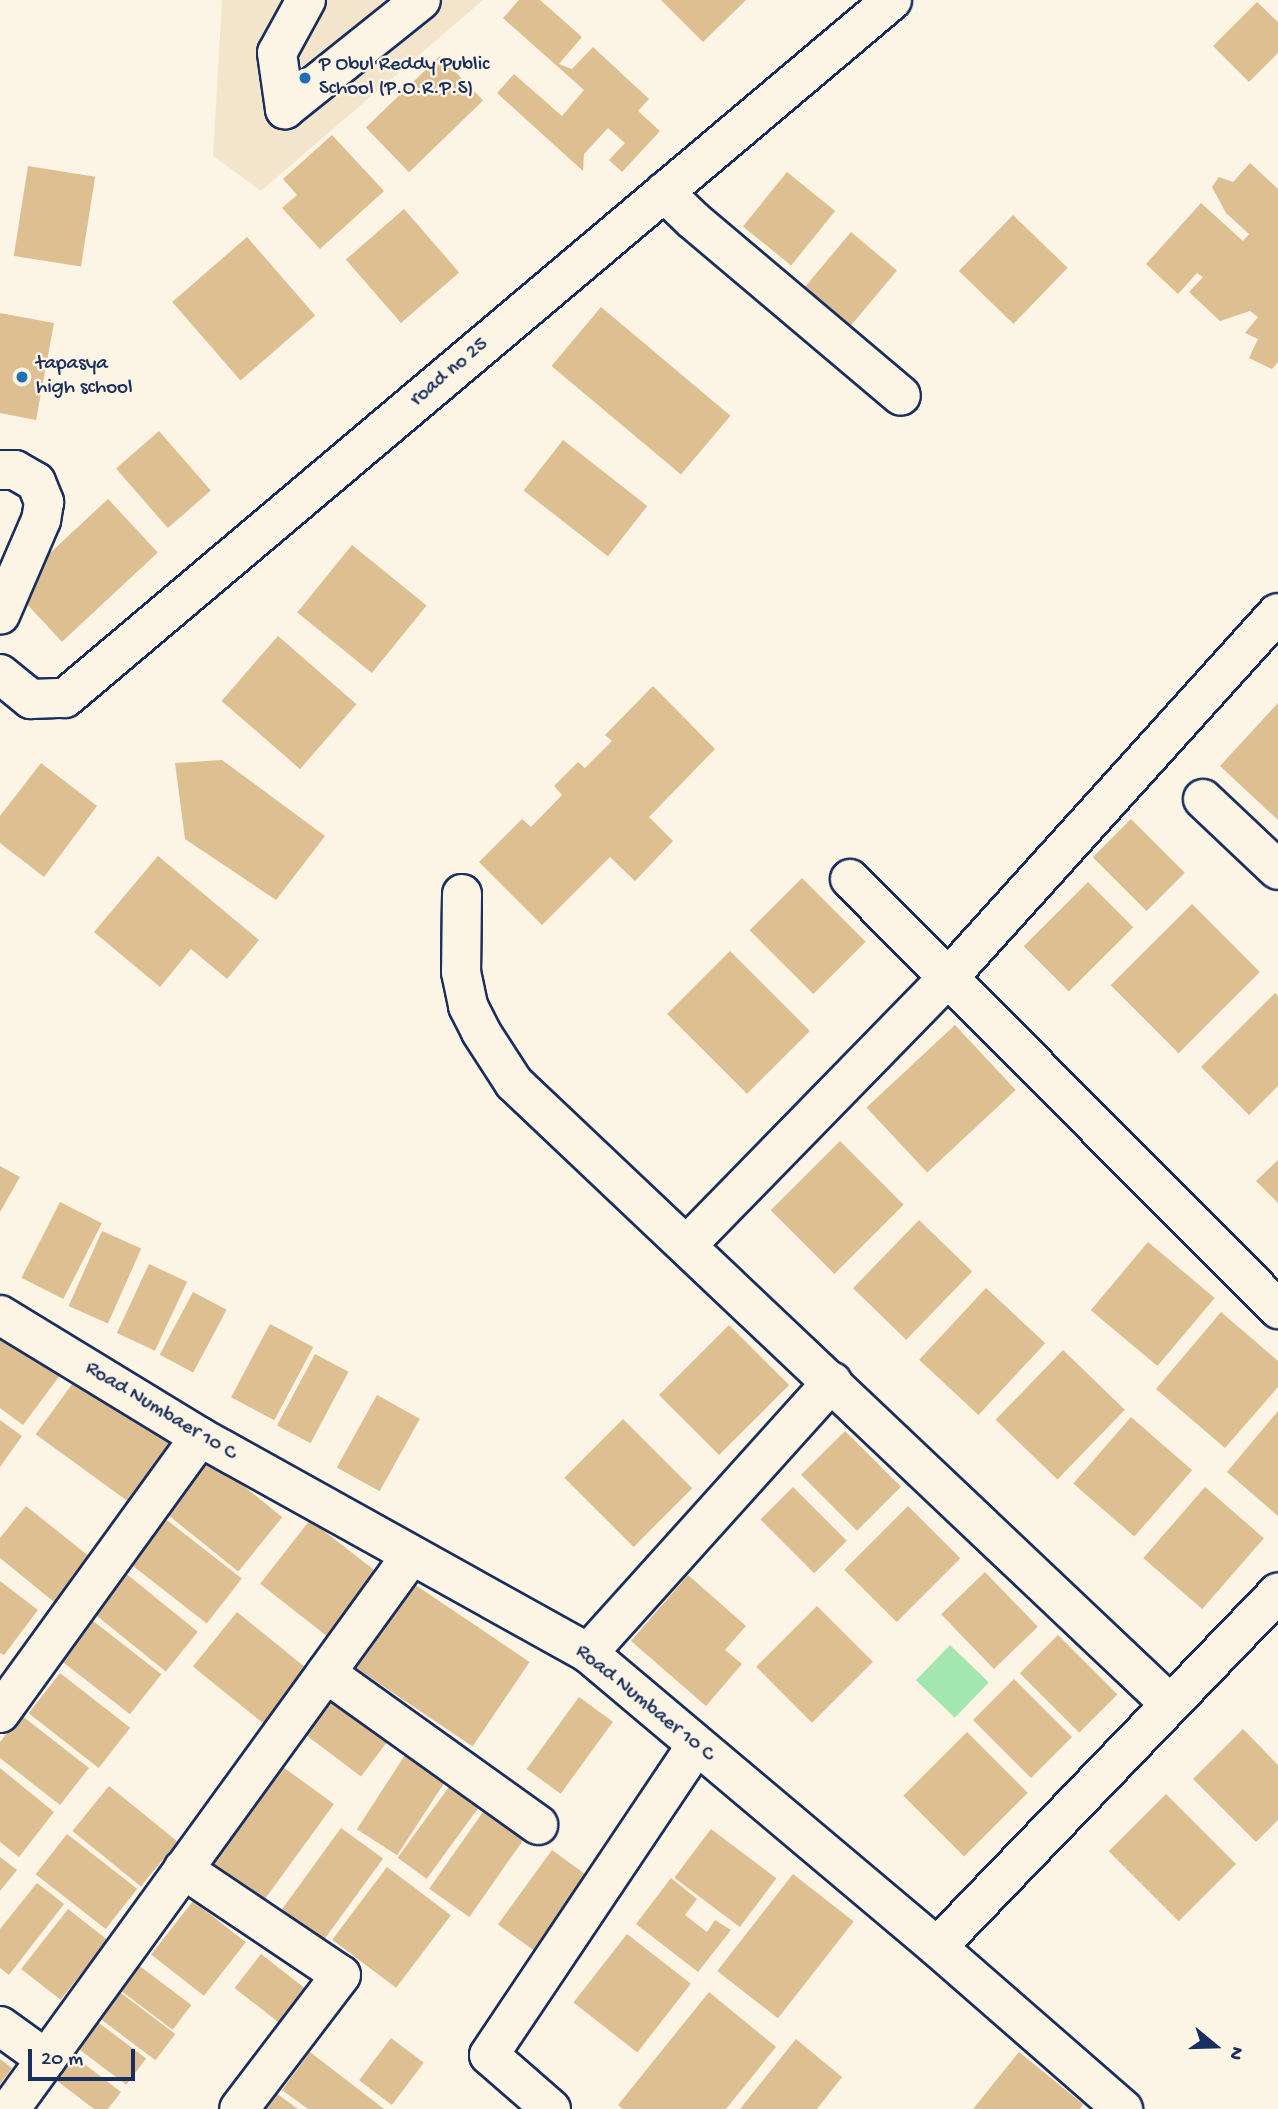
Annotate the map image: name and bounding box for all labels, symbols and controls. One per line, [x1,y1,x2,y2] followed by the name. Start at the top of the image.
[319,53,489,103] place label: P Obul Reddy Public School (P.O.R.P.S)
[297,70,313,86] marker: P Obul Reddy Public School (P.O.R.P.S)
[406,333,494,413] street label: road no 25
[36,352,133,402] place label: tapasya high school
[14,369,30,385] marker: tapasya high school
[80,1357,240,1467] street label: Road Numbaer 10 C
[569,1640,719,1768] street label: Road Numbaer 10 C
[1180,2011,1250,2081] north arrow
[32,2036,138,2080] scale bar
[1222,2043,1248,2063] text: N
[41,2048,83,2073] text: 20 m

